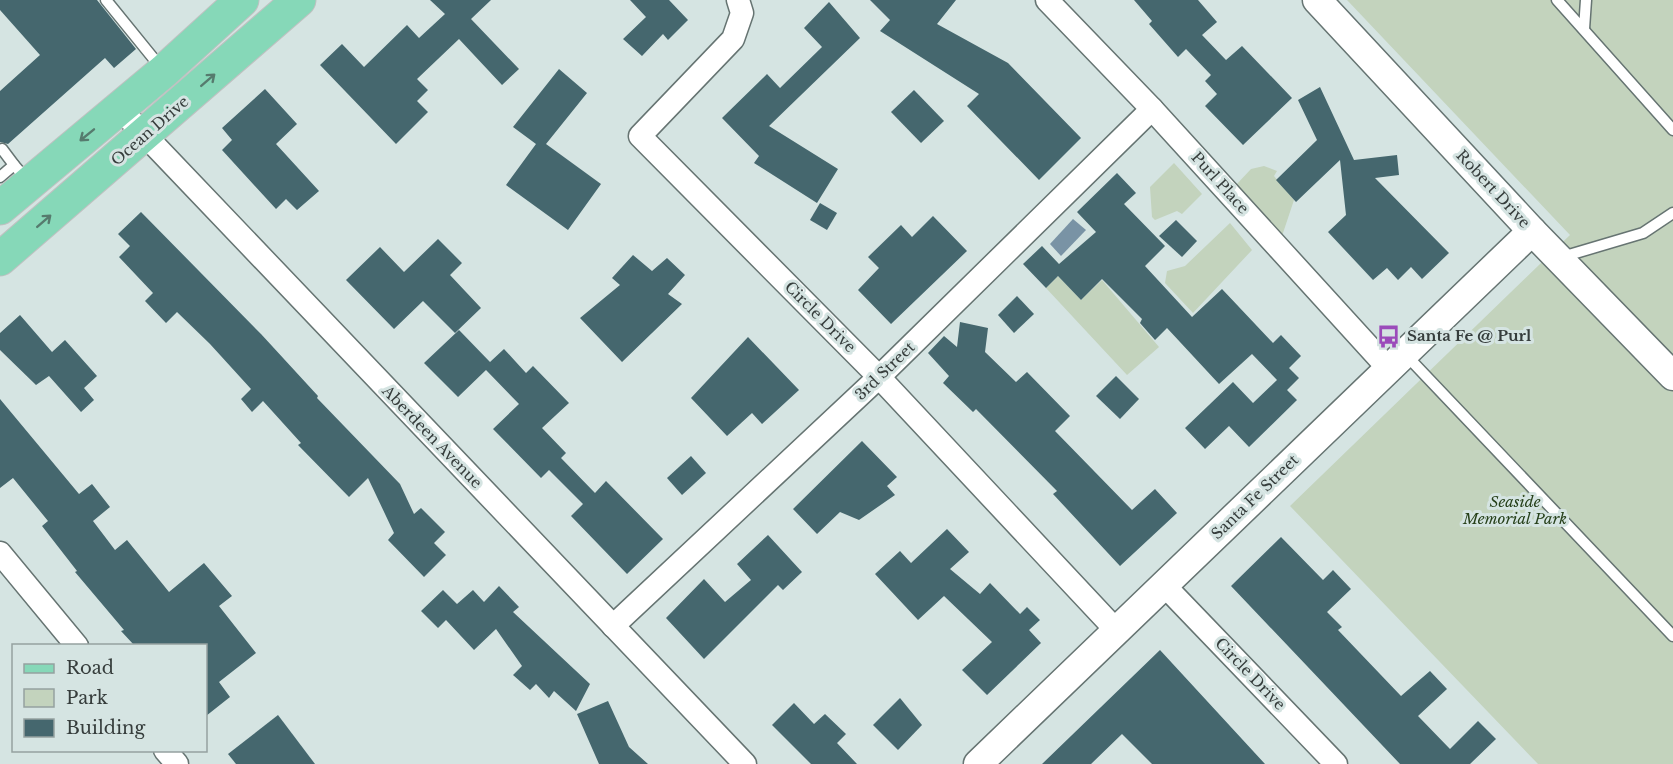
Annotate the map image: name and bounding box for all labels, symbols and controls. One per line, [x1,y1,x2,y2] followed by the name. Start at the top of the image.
[200,73,215,87] one-way arrow
[107,92,192,169] street label: Ocean Drive
[79,129,95,142] one-way arrow
[1452,146,1534,232] street label: Robert Drive
[1188,148,1253,218] street label: Purl Place
[36,215,52,228] one-way arrow
[781,277,860,356] street label: Circle Drive
[1376,323,1402,349] bus stop icon: Santa Fe @ Purl
[1407,326,1532,345] place label: Santa Fe @ Purl
[851,337,919,404] street label: 3rd Street
[378,381,486,492] street label: Aberdeen Avenue
[1207,450,1302,543] street label: Santa Fe Street
[1462,492,1567,528] park label: Seaside Memorial Park
[1211,634,1289,714] street label: Circle Drive
[12,644,207,752] legend
[66,657,114,679] text: Road
[66,687,108,709] text: Park
[66,717,145,739] text: Building

